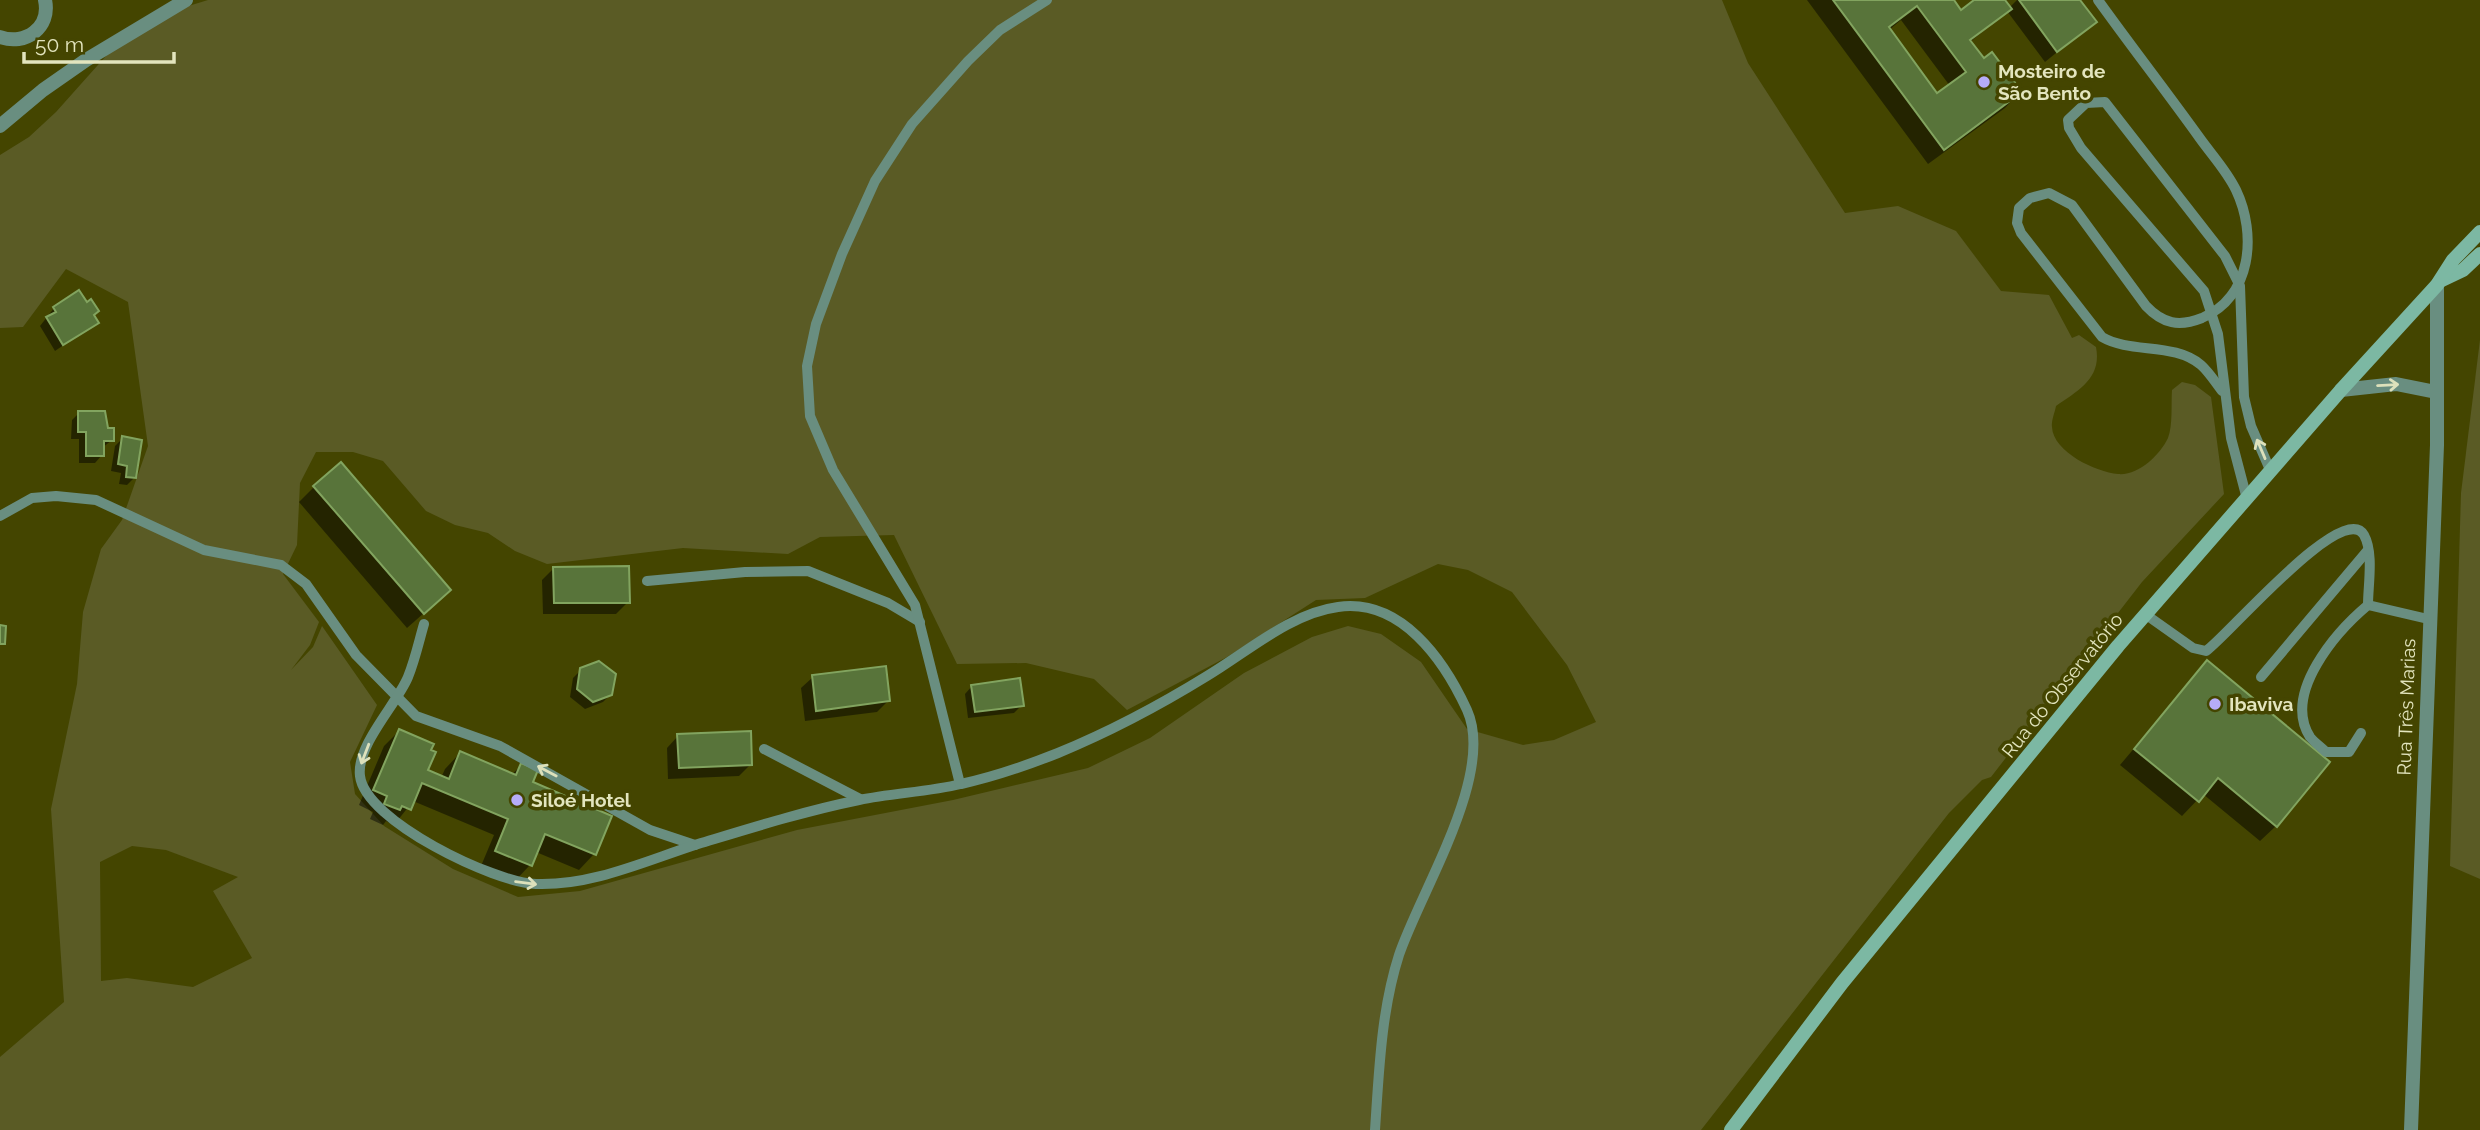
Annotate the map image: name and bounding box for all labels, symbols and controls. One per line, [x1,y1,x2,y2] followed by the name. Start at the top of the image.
[24,21,175,65] scale bar
[35,32,84,57] text: 50 m
[1998,60,2105,104] place label: Mosteiro de São Bento
[1976,74,1992,90] marker: Mosteiro de São Bento
[2377,379,2400,392] one-way arrow
[2254,439,2267,460] one-way arrow
[1997,608,2127,762] street label: Rua do Observatório
[2393,638,2419,776] street label: Rua Três Marias
[2229,693,2294,715] place label: Ibaviva
[2207,696,2223,712] marker: Ibaviva
[358,743,371,765] one-way arrow
[537,763,558,777] one-way arrow
[531,789,632,811] place label: Siloé Hotel
[509,792,525,808] marker: Siloé Hotel
[514,876,537,889] one-way arrow

